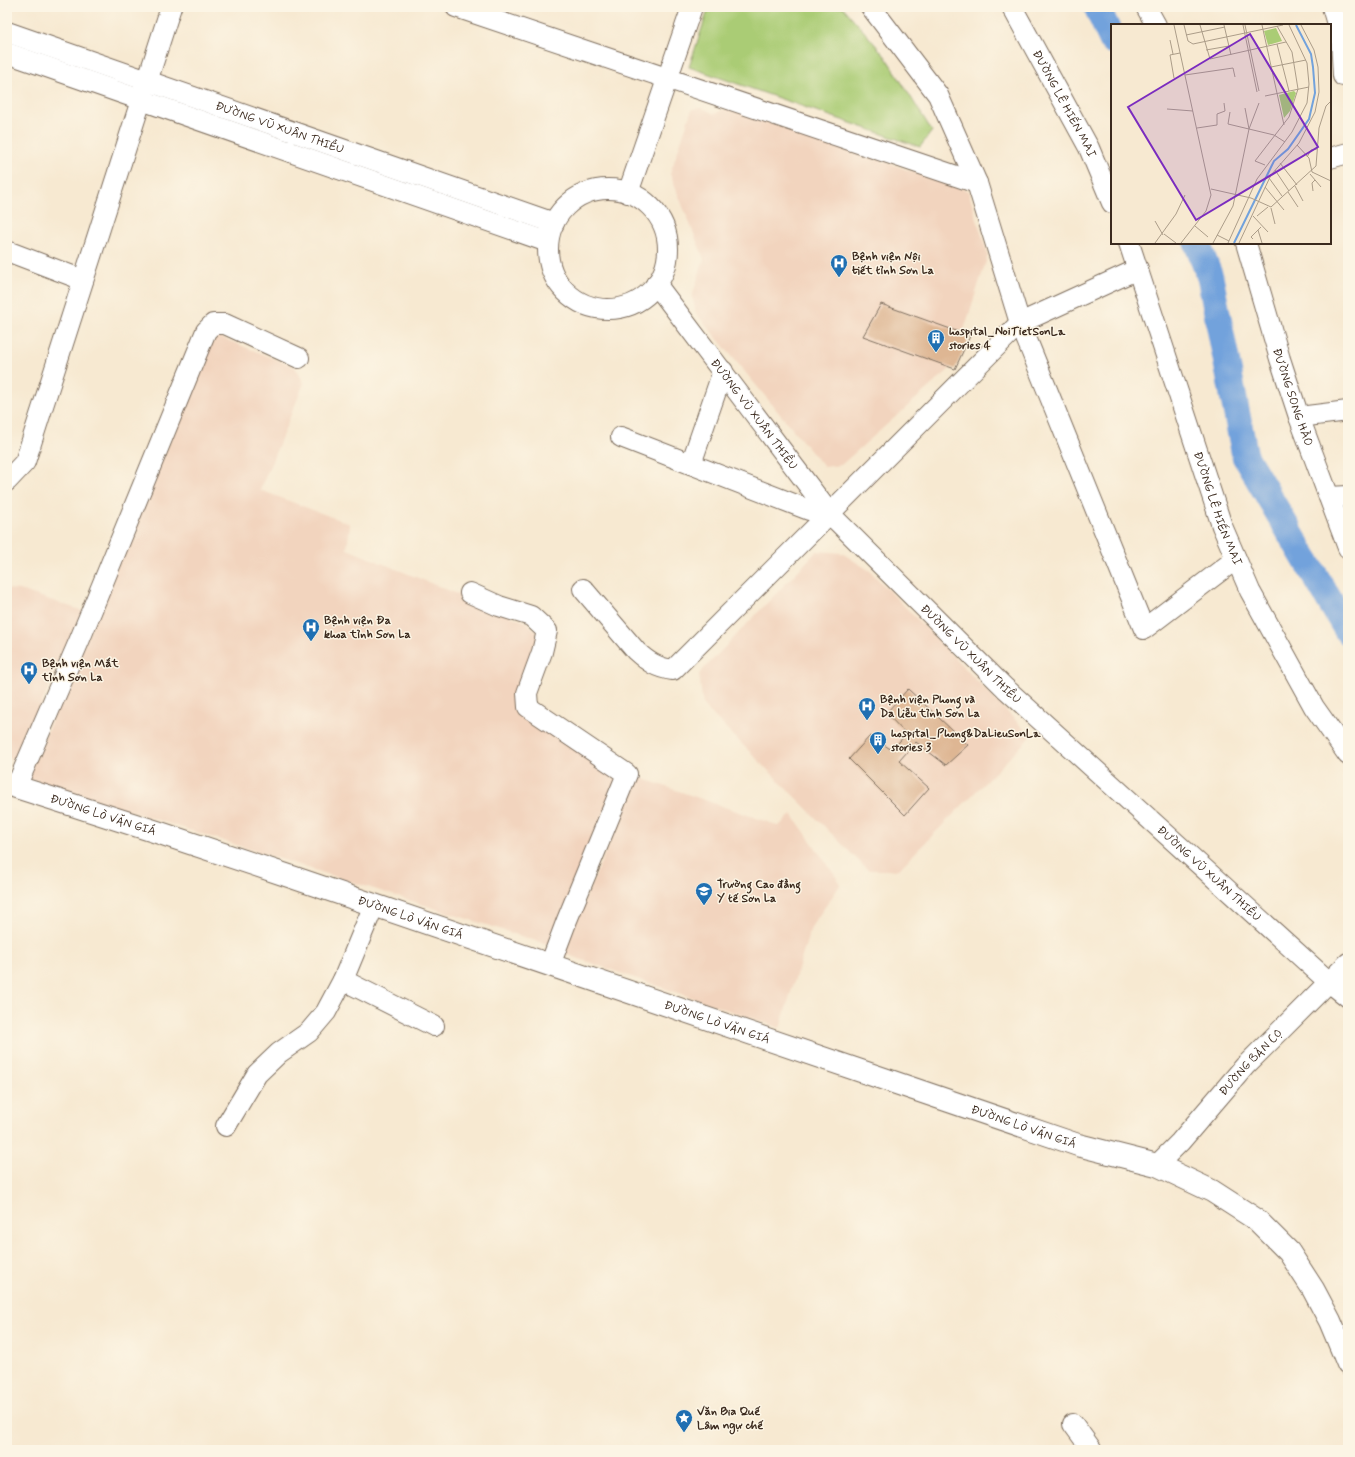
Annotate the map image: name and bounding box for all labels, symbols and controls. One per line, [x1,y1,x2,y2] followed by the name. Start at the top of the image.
[1111,24,1331,244] inset map
[1028,47,1099,160] street label: ĐƯỜNG LÊ HIẾN MAI
[213,98,346,158] street label: ĐƯỜNG VŨ XUÂN THIỀU
[851,249,934,279] place label: Bệnh viện Nội tiết tỉnh Sơn La
[829,253,849,278] hospital icon: Bệnh viện Nội tiết tỉnh Sơn La
[949,324,1066,354] place label: hospital_NoiTietSonLa stories 4
[926,328,946,353] building icon: hospital_NoiTietSonLa stories 4
[1268,346,1316,449] street label: ĐƯỜNG SONG HÀO
[706,356,801,474] street label: ĐƯỜNG VŨ XUÂN THIỀU
[1189,450,1245,568] street label: ĐƯỜNG LÊ HIẾN MAI
[916,601,1024,708] street label: ĐƯỜNG VŨ XUÂN THIỀU
[324,613,411,643] place label: Bệnh viện Đa khoa tỉnh Sơn La
[301,617,321,642] hospital icon: Bệnh viện Đa khoa tỉnh Sơn La
[41,656,120,686] place label: Bệnh viện Mắt tỉnh Sơn La
[19,660,39,685] hospital icon: Bệnh viện Mắt tỉnh Sơn La
[880,692,980,722] place label: Bệnh viện Phong và Da liễu tỉnh Sơn La
[857,696,877,721] hospital icon: Bệnh viện Phong và Da liễu tỉnh Sơn La
[891,726,1041,756] place label: hospital_Phong&DaLieuSonLa stories 3
[868,730,888,755] building icon: hospital_Phong&DaLieuSonLa stories 3
[48,791,158,840] street label: ĐƯỜNG LÒ VĂN GIÁ
[1153,823,1264,926] street label: ĐƯỜNG VŨ XUÂN THIỀU
[717,877,801,907] place label: Trường Cao đẳng Y tế Sơn La
[694,881,714,906] school or university icon: Trường Cao đẳng Y tế Sơn La
[355,893,465,944] street label: ĐƯỜNG LÒ VĂN GIÁ
[662,998,772,1048] street label: ĐƯỜNG LÒ VĂN GIÁ
[1216,1026,1286,1100] street label: ĐƯỜNG BẢN CỌ
[969,1102,1078,1153] street label: ĐƯỜNG LÒ VĂN GIÁ
[697,1404,764,1435] place label: Văn Bia Quế Lâm ngự chế
[674,1408,694,1433] place icon: Văn Bia Quế Lâm ngự chế

